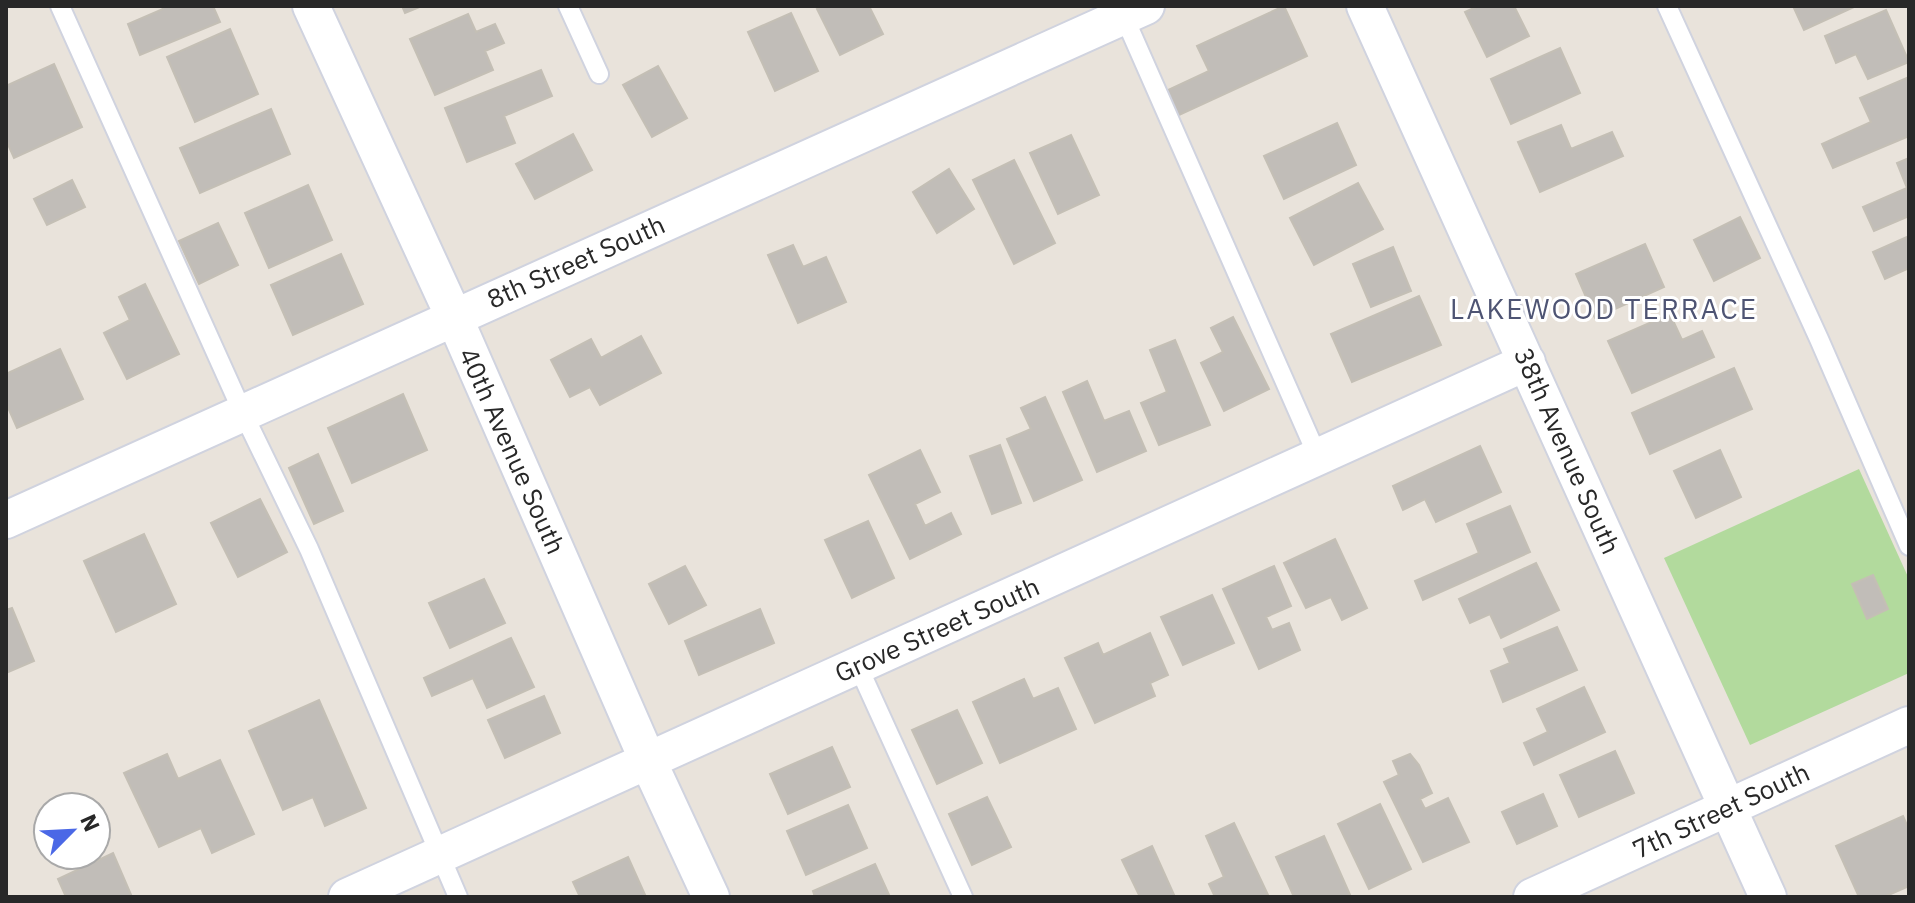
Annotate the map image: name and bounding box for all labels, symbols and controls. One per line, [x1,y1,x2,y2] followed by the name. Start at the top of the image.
[481,207,670,316] street label: 8th Street South
[1450,290,1758,327] district label: LAKEWOOD TERRACE
[452,342,574,559] street label: 40th Avenue South
[1507,342,1629,559] street label: 38th Avenue South
[829,569,1044,689] street label: Grove Street South
[1627,754,1815,866] street label: 7th Street South
[32,791,112,871] north arrow
[74,809,107,836] text: N

